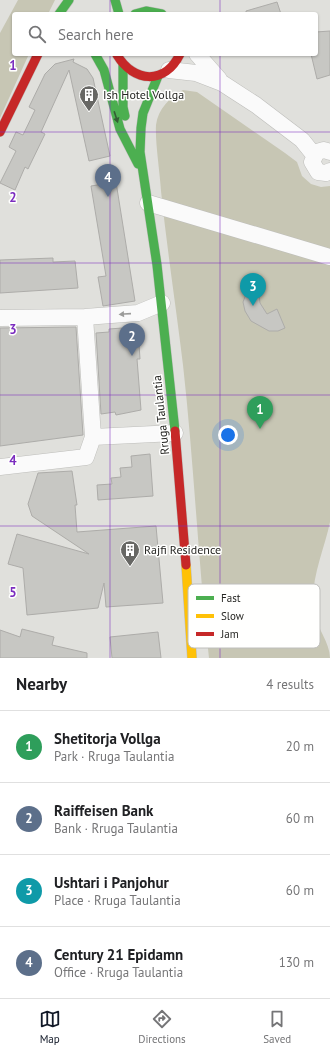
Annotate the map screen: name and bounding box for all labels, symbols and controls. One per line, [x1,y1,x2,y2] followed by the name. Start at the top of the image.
[12,12,318,56] search box
[26,23,48,45] icon: search
[58,25,134,44] text: Search here
[9,57,17,74] text: 1
[78,84,100,112] building icon: Ish Hotel Vollga
[103,87,184,102] place label: Ish Hotel Vollga
[113,111,119,123] one-way arrow
[95,164,121,197] pin: 4
[9,189,17,206] text: 2
[240,273,266,306] pin: 3
[119,311,131,318] one-way arrow
[9,321,17,338] text: 3
[119,323,145,356] pin: 2
[149,375,172,456] street label: Rruga Taulantia
[247,396,273,429] pin: 1
[218,425,238,445] your location
[9,452,17,469] text: 4
[119,539,141,567] building icon: Rajfi Residence
[144,542,221,557] place label: Rajfi Residence
[9,584,17,601] text: 5
[188,584,320,648] legend
[221,591,241,605] text: Fast
[221,609,244,623] text: Slow
[220,627,239,641] text: Jam
[16,673,67,695] text: Nearby
[266,676,314,693] text: 4 results
[54,729,161,748] text: Shetitorja Vollga
[25,738,33,755] text: 1
[286,738,314,755] text: 20 m
[54,748,174,765] text: Park · Rruga Taulantia
[54,801,153,820] text: Raiffeisen Bank
[25,810,33,827] text: 2
[286,810,314,827] text: 60 m
[54,820,178,837] text: Bank · Rruga Taulantia
[54,873,169,892] text: Ushtari i Panjohur
[25,882,33,899] text: 3
[286,882,314,899] text: 60 m
[54,892,181,909] text: Place · Rruga Taulantia
[54,945,183,964] text: Century 21 Epidamn
[25,954,33,971] text: 4
[279,954,314,971] text: 130 m
[54,964,183,981] text: Office · Rruga Taulantia
[39,1008,61,1046] tab: Map
[138,1008,186,1046] tab: Directions
[263,1008,291,1046] tab: Saved

